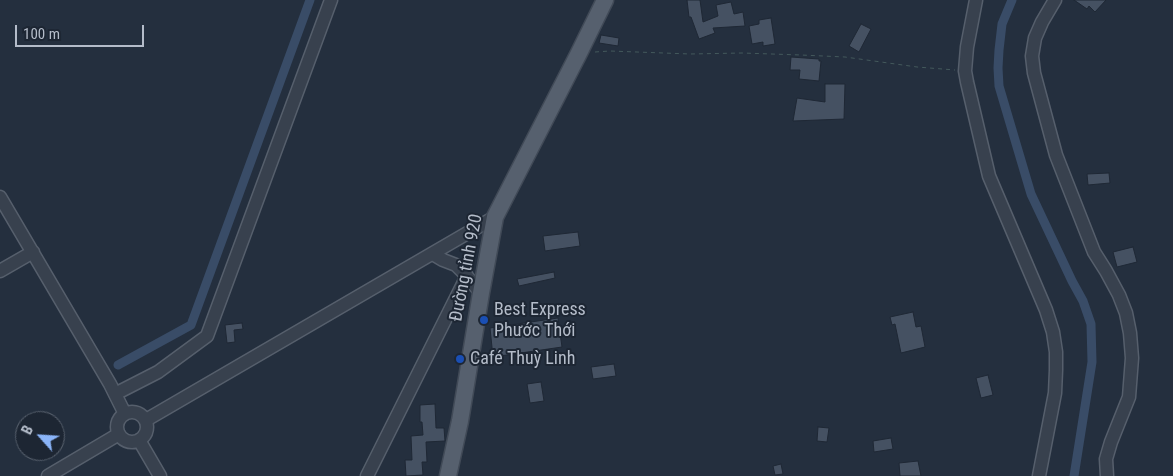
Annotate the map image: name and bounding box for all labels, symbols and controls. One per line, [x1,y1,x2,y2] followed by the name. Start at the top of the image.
[18,15,146,47] scale bar
[23,25,60,43] text: 100 m
[446,212,488,324] street label: Đường tỉnh 920
[494,299,586,342] place label: Best Express Phước Thới
[478,314,490,326] marker: Best Express Phước Thới
[470,348,575,370] place label: Café Thuỳ Linh
[454,353,466,365] marker: Café Thuỳ Linh
[15,411,65,461] north arrow
[19,423,36,437] text: B

